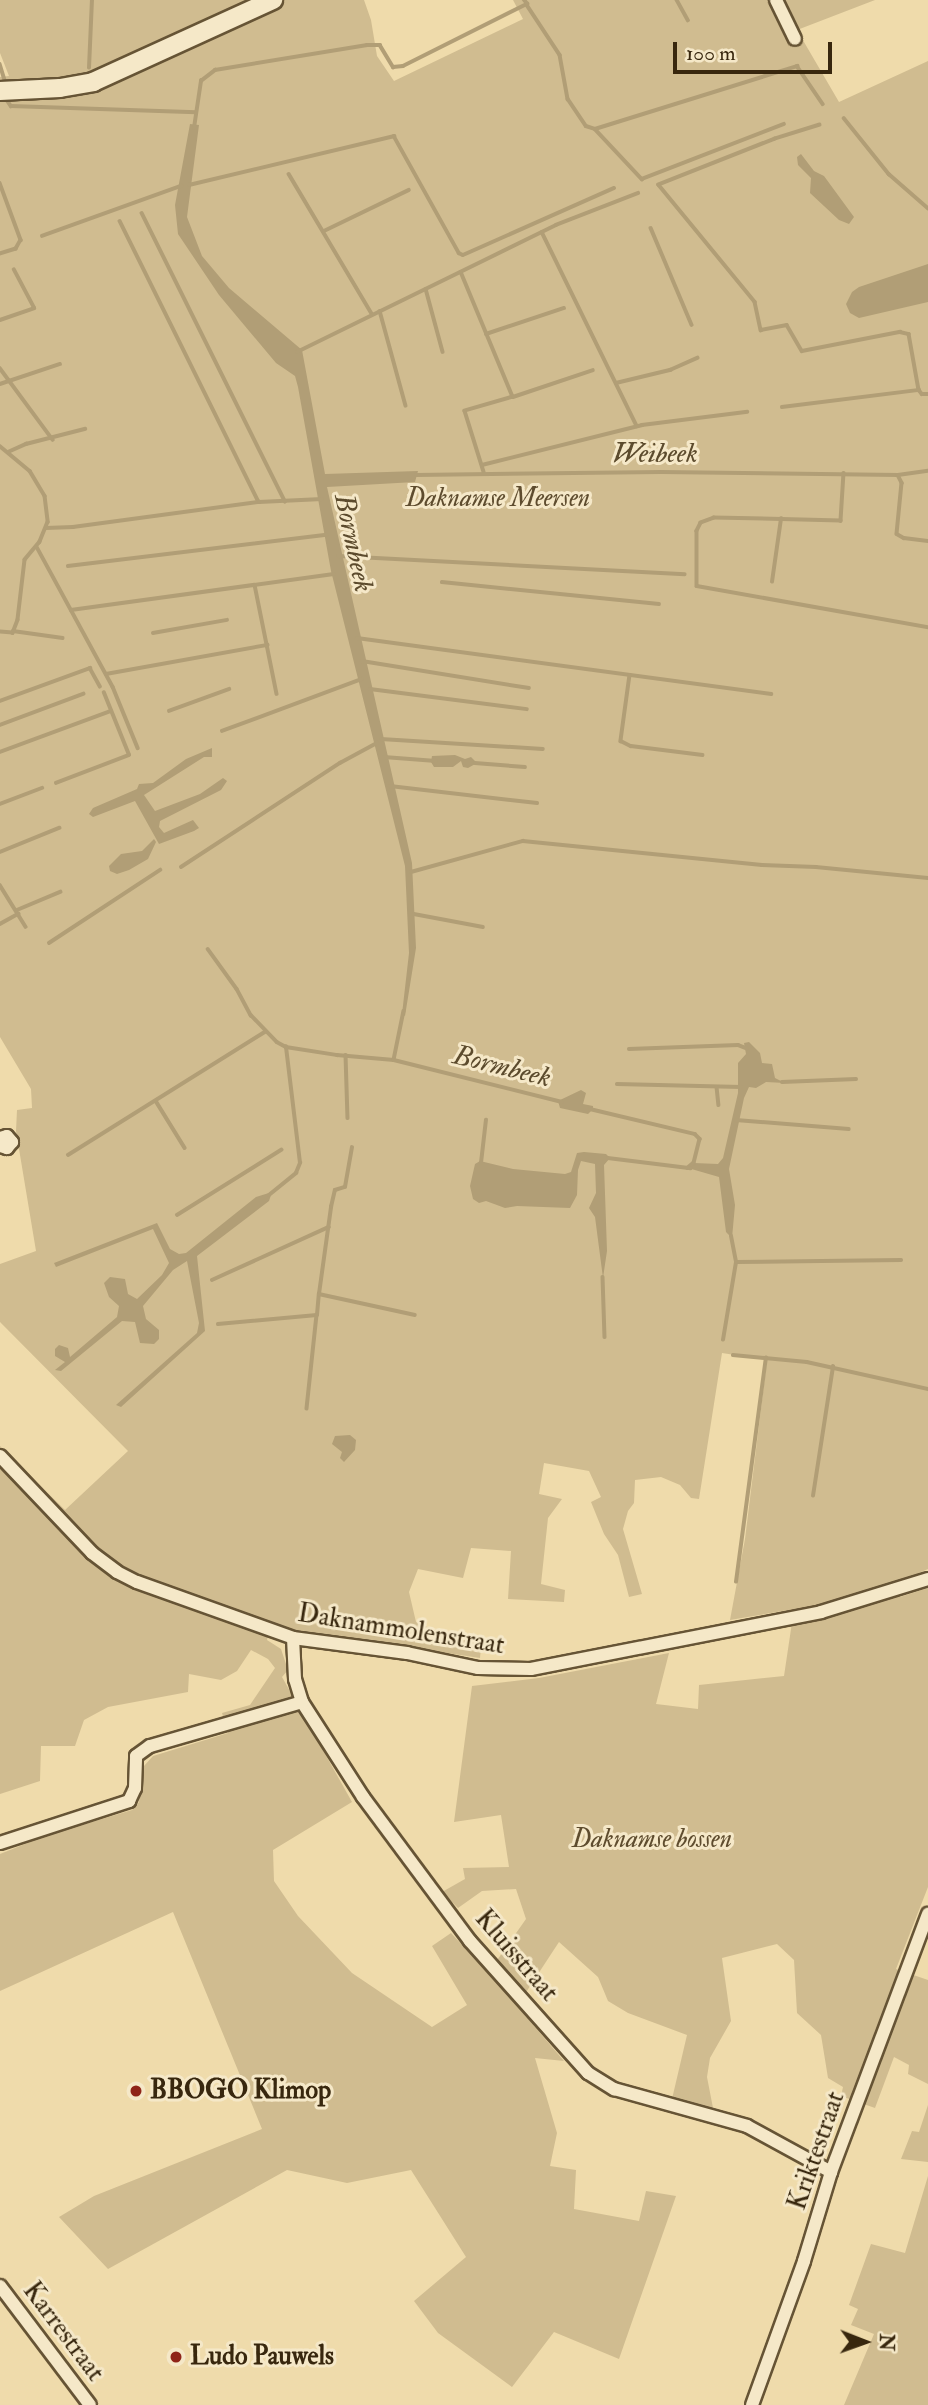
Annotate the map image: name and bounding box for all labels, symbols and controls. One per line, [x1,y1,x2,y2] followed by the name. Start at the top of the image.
[676,28,835,72] scale bar
[686,40,736,67] text: 100 m
[612,437,698,471] water label: Weibeek
[406,483,590,515] park label: Daknamse Meersen
[326,491,380,595] water label: Bormbeek
[450,1039,554,1095] water label: Bormbeek
[296,1598,506,1662] street label: Daknammolenstraat
[572,1824,732,1856] park label: Daknamse bossen
[468,1904,564,2008] street label: Kluisstraat
[150,2075,331,2107] place label: BBOGO Klimop
[128,2083,144,2099] marker: BBOGO Klimop
[782,2088,852,2214] street label: Kriktestraat
[16,2276,110,2388] street label: Karrestraat
[830,2307,900,2377] north arrow
[874,2334,898,2351] text: N
[190,2341,334,2373] place label: Ludo Pauwels
[168,2349,184,2365] marker: Ludo Pauwels

